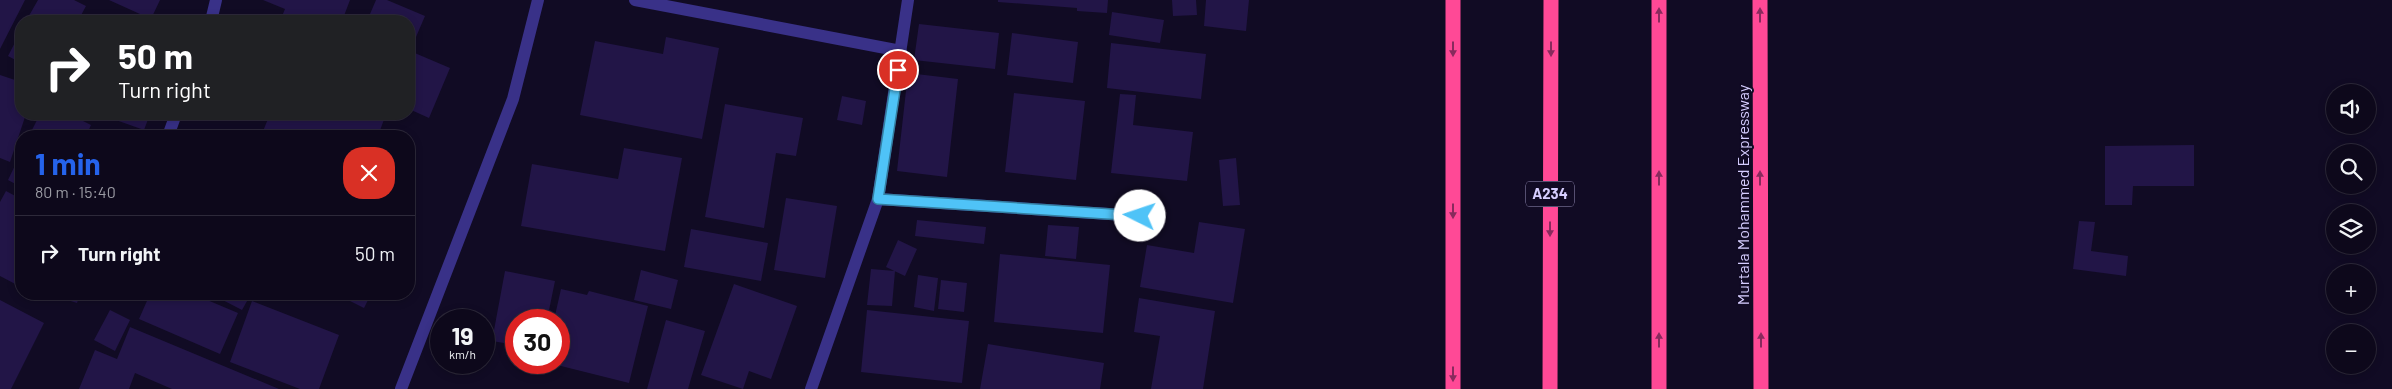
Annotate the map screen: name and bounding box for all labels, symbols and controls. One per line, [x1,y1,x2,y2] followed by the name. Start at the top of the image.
[1655,7,1663,23] one-way arrow
[1756,7,1764,23] one-way arrow
[118,34,193,76] text: 50 m
[35,35,100,100] icon: right
[1449,41,1457,57] one-way arrow
[1547,41,1555,57] one-way arrow
[877,49,919,91] pin
[884,56,912,84] icon: arrive
[118,76,211,102] text: Turn right
[1733,84,1752,305] street label: Murtala Mohammed Expressway
[2326,84,2376,374] map controls
[2326,84,2376,134] button: sound
[2326,144,2376,194] button: search
[35,145,101,181] text: 1 min
[343,147,395,199] button: close
[1655,170,1663,186] one-way arrow
[1756,170,1764,186] one-way arrow
[35,182,116,201] text: 80 m · 15:40
[1526,182,1574,206] road number: A234
[1113,189,1165,241] position arrow
[1449,203,1457,219] one-way arrow
[2326,204,2376,254] button: layers
[1546,221,1554,237] one-way arrow
[35,239,63,267] icon: right
[78,242,160,265] text: Turn right
[355,242,395,265] text: 50 m
[2326,264,2376,314] button: +
[505,309,570,374] speed limit sign: 30
[451,320,474,350] text: 19
[2326,324,2376,374] button: −
[1655,332,1663,348] one-way arrow
[1757,332,1765,348] one-way arrow
[449,347,476,361] text: km/h
[1449,366,1457,382] one-way arrow

